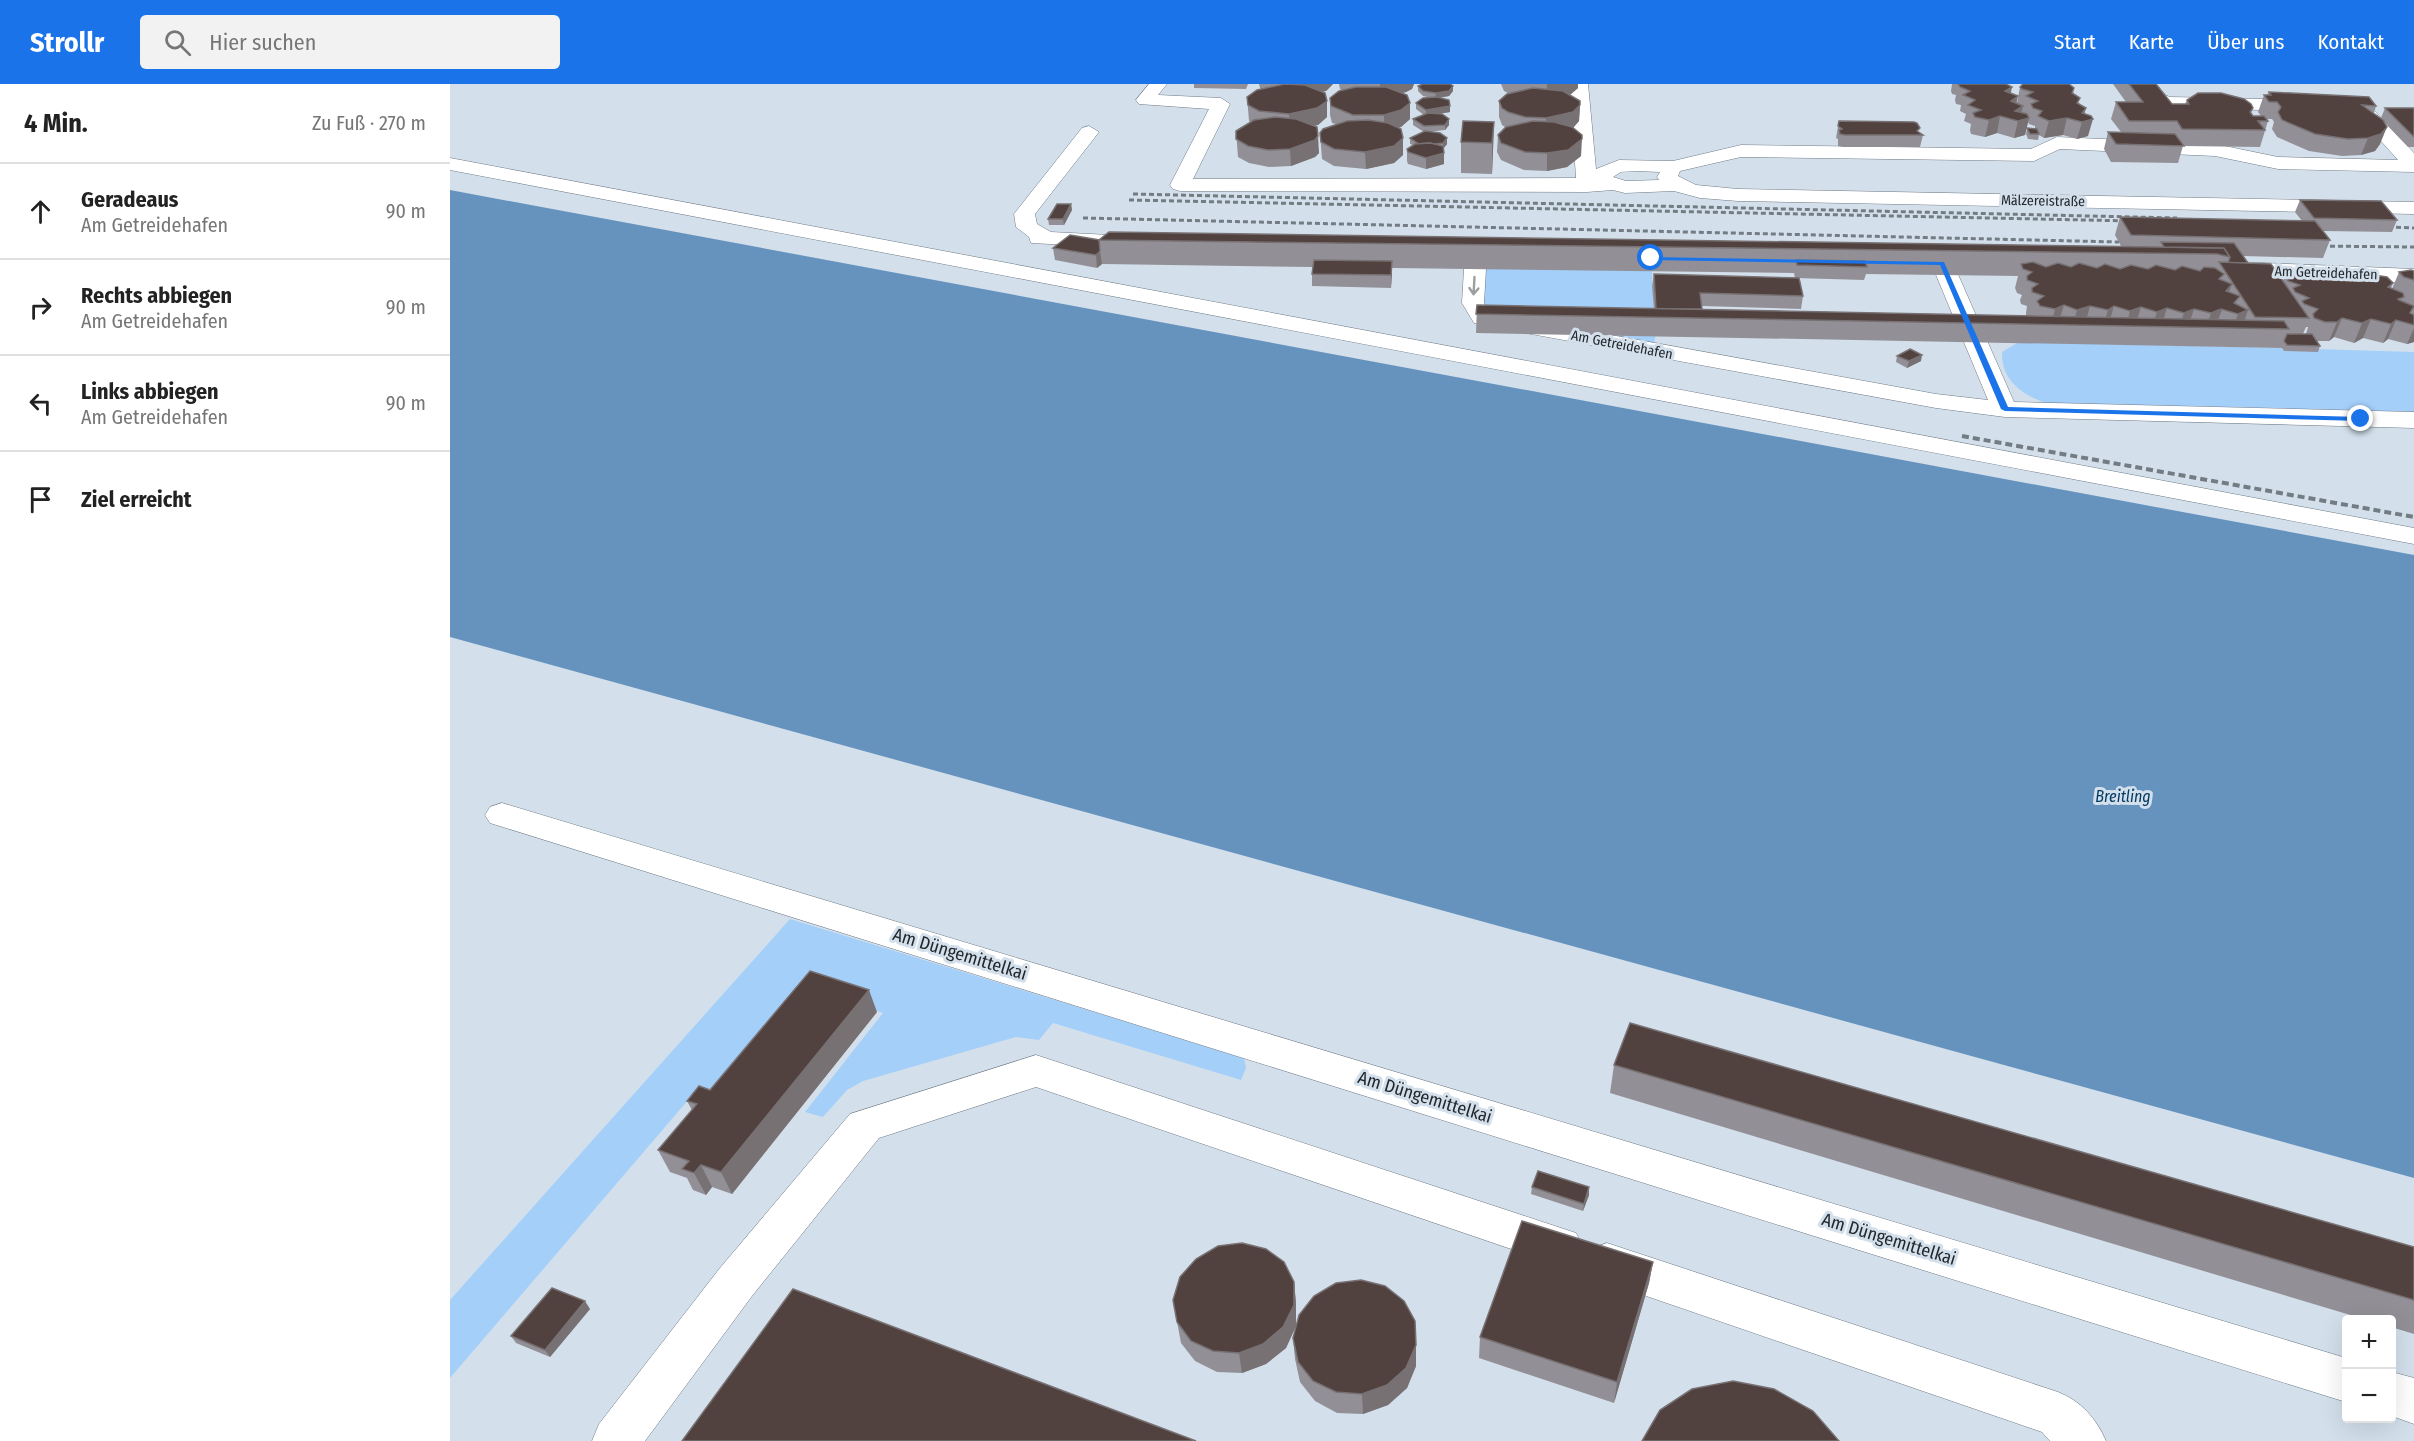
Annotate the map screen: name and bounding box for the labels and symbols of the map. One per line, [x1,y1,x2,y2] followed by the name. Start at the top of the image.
[2001,192,2085,210] street label: Mälzereistraße
[1637,244,1663,270] route start
[2274,263,2378,283] street label: Am Getreidehafen
[1468,276,1479,296] one-way arrow
[1570,327,1674,363] street label: Am Getreidehafen
[2347,405,2373,431] route end
[2095,787,2151,806] water label: Breitling
[890,923,1030,985] street label: Am Düngemittelkai
[1355,1066,1495,1128] street label: Am Düngemittelkai
[1819,1208,1959,1270] street label: Am Düngemittelkai

